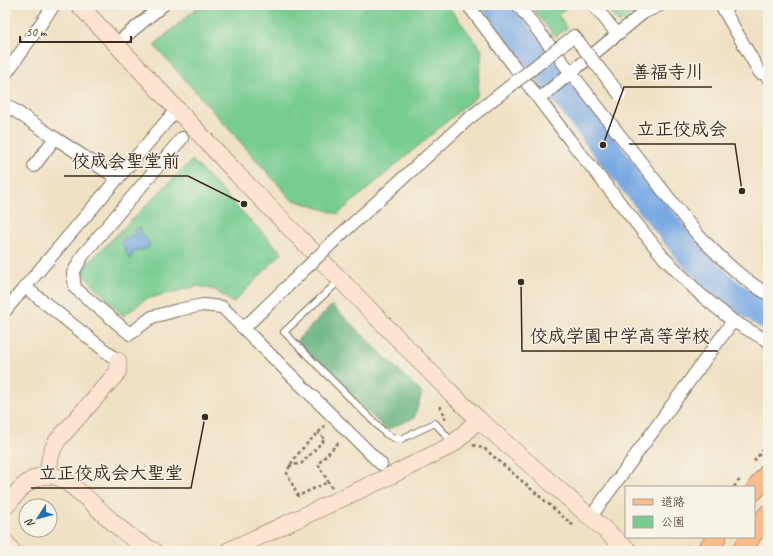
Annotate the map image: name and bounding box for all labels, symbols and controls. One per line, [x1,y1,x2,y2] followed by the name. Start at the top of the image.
[20,18,131,44] scale bar
[26,24,48,40] text: 50 m
[624,57,712,87] callout: 善福寺川
[632,61,704,83] text: 善福寺川
[629,114,735,144] callout: 立正佼成会
[637,118,727,140] text: 立正佼成会
[64,146,188,176] callout: 佼成会聖堂前
[72,150,180,172] text: 佼成会聖堂前
[522,321,718,351] callout: 佼成学園中学高等学校
[530,325,710,347] text: 佼成学園中学高等学校
[31,458,191,488] callout: 立正佼成会大聖堂
[39,462,183,484] text: 立正佼成会大聖堂
[625,486,755,538] legend
[661,494,685,510] text: 道路
[18,498,58,538] north arrow
[661,514,685,530] text: 公園
[21,515,38,531] text: N

